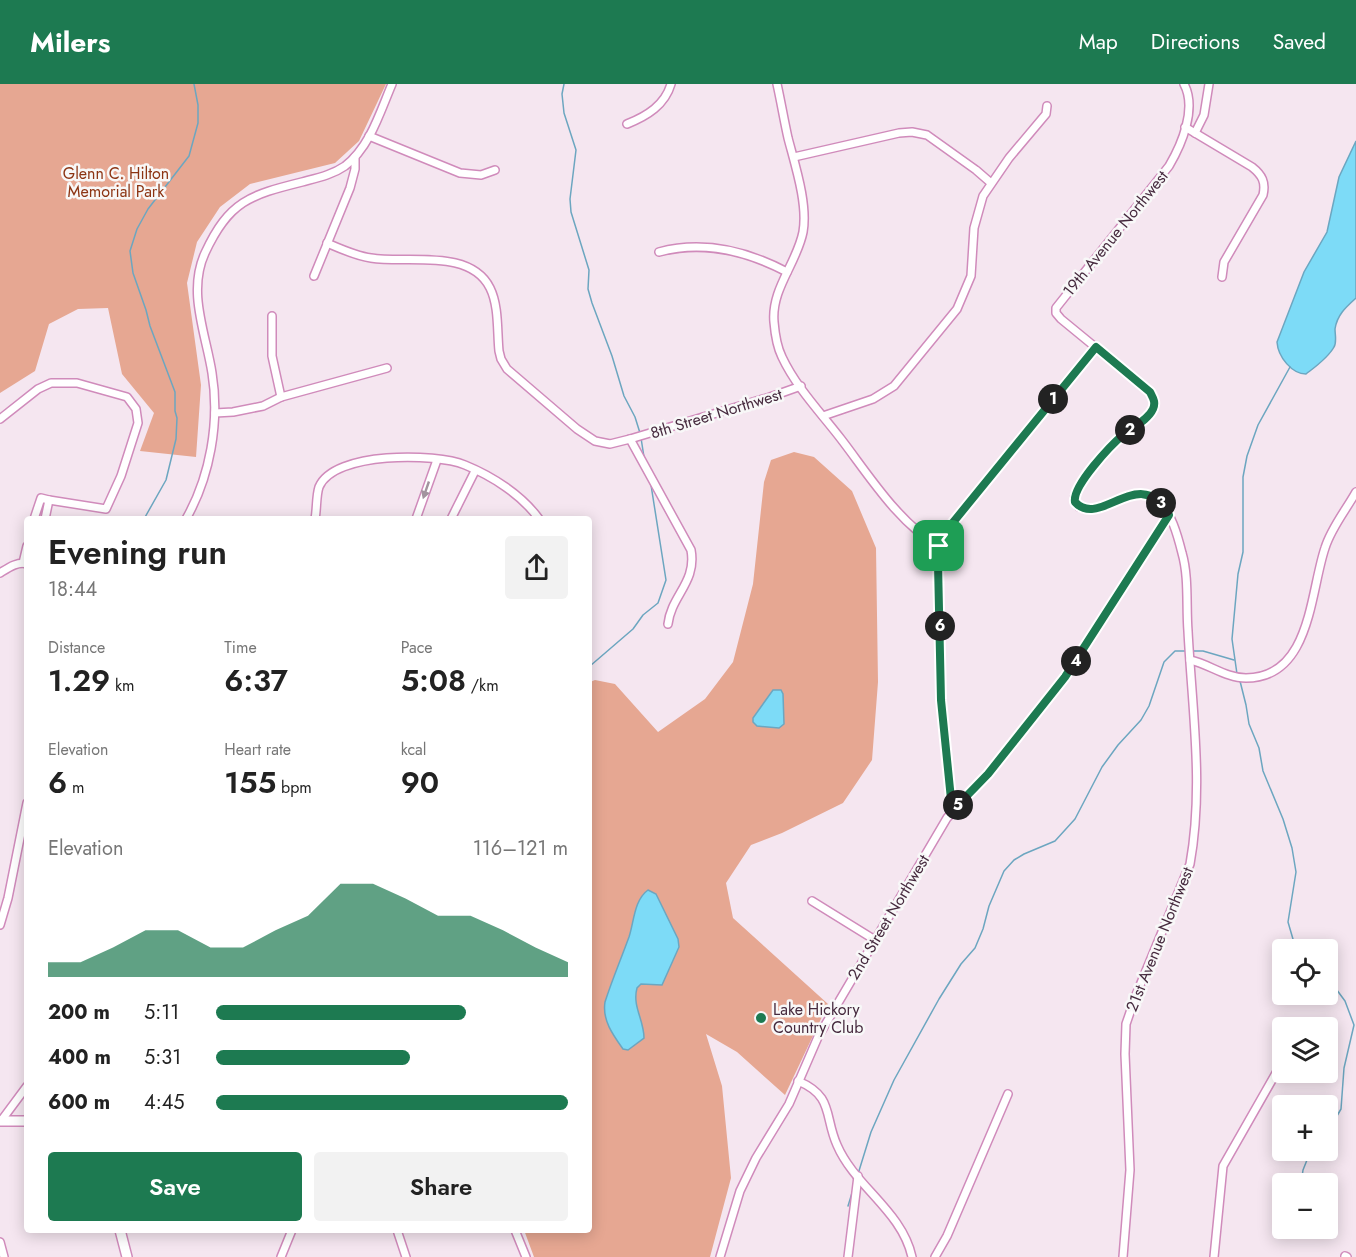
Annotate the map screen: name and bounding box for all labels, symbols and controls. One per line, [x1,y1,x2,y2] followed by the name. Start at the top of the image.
[30,22,111,63] text: Milers
[1079,27,1118,57] text: Map
[1151,27,1240,57] text: Directions
[1273,27,1326,57] text: Saved
[63,162,169,203] park label: Glenn C. Hilton Memorial Park
[1057,165,1174,301] street label: 19th Avenue Northwest
[647,382,785,444] street label: 8th Street Northwest
[1038,384,1068,414] pin: 1
[1049,387,1057,410] text: 1
[1115,415,1145,445] pin: 2
[1125,418,1135,441] text: 2
[421,481,431,499] one-way arrow
[1146,488,1176,518] pin: 3
[1156,491,1166,514] text: 3
[913,520,964,571] pin
[48,529,227,576] text: Evening run
[922,529,955,562] icon: arrive
[505,536,568,599] button: share
[48,575,97,604] text: 18:44
[925,611,955,641] pin: 6
[935,614,945,637] text: 6
[48,636,105,659] text: Distance
[224,636,257,659] text: Time
[401,636,433,659] text: Pace
[1061,646,1091,676] pin: 4
[1070,649,1082,672] text: 4
[48,659,110,702] text: 1.29
[224,659,288,702] text: 6:37
[401,659,466,702] text: 5:08
[110,674,135,697] text: km
[466,674,499,697] text: /km
[48,738,108,761] text: Elevation
[224,738,291,761] text: Heart rate
[401,738,426,761] text: kcal
[48,761,67,804] text: 6
[224,761,276,804] text: 155
[401,761,439,804] text: 90
[67,776,84,799] text: m
[276,776,312,799] text: bpm
[943,790,973,820] pin: 5
[953,793,963,816] text: 5
[48,834,123,863] text: Elevation
[473,834,568,863] text: 116–121 m
[842,850,935,984] street label: 2nd Street Northwest
[1120,863,1199,1015] street label: 21st Avenue Northwest
[1272,939,1338,1239] map controls
[1272,939,1338,1005] button: locate
[48,998,110,1027] text: 200 m
[144,998,179,1027] text: 5:11
[773,998,863,1039] place label: Lake Hickory Country Club
[754,1011,768,1025] marker: Lake Hickory Country Club
[1272,1017,1338,1083] button: layers
[48,1043,111,1072] text: 400 m
[144,1043,181,1072] text: 5:31
[48,1088,110,1117] text: 600 m
[144,1088,185,1117] text: 4:45
[1272,1095,1338,1161] button: +
[48,1152,302,1221] button: Save
[314,1152,568,1221] button: Share
[1272,1173,1338,1239] button: −

